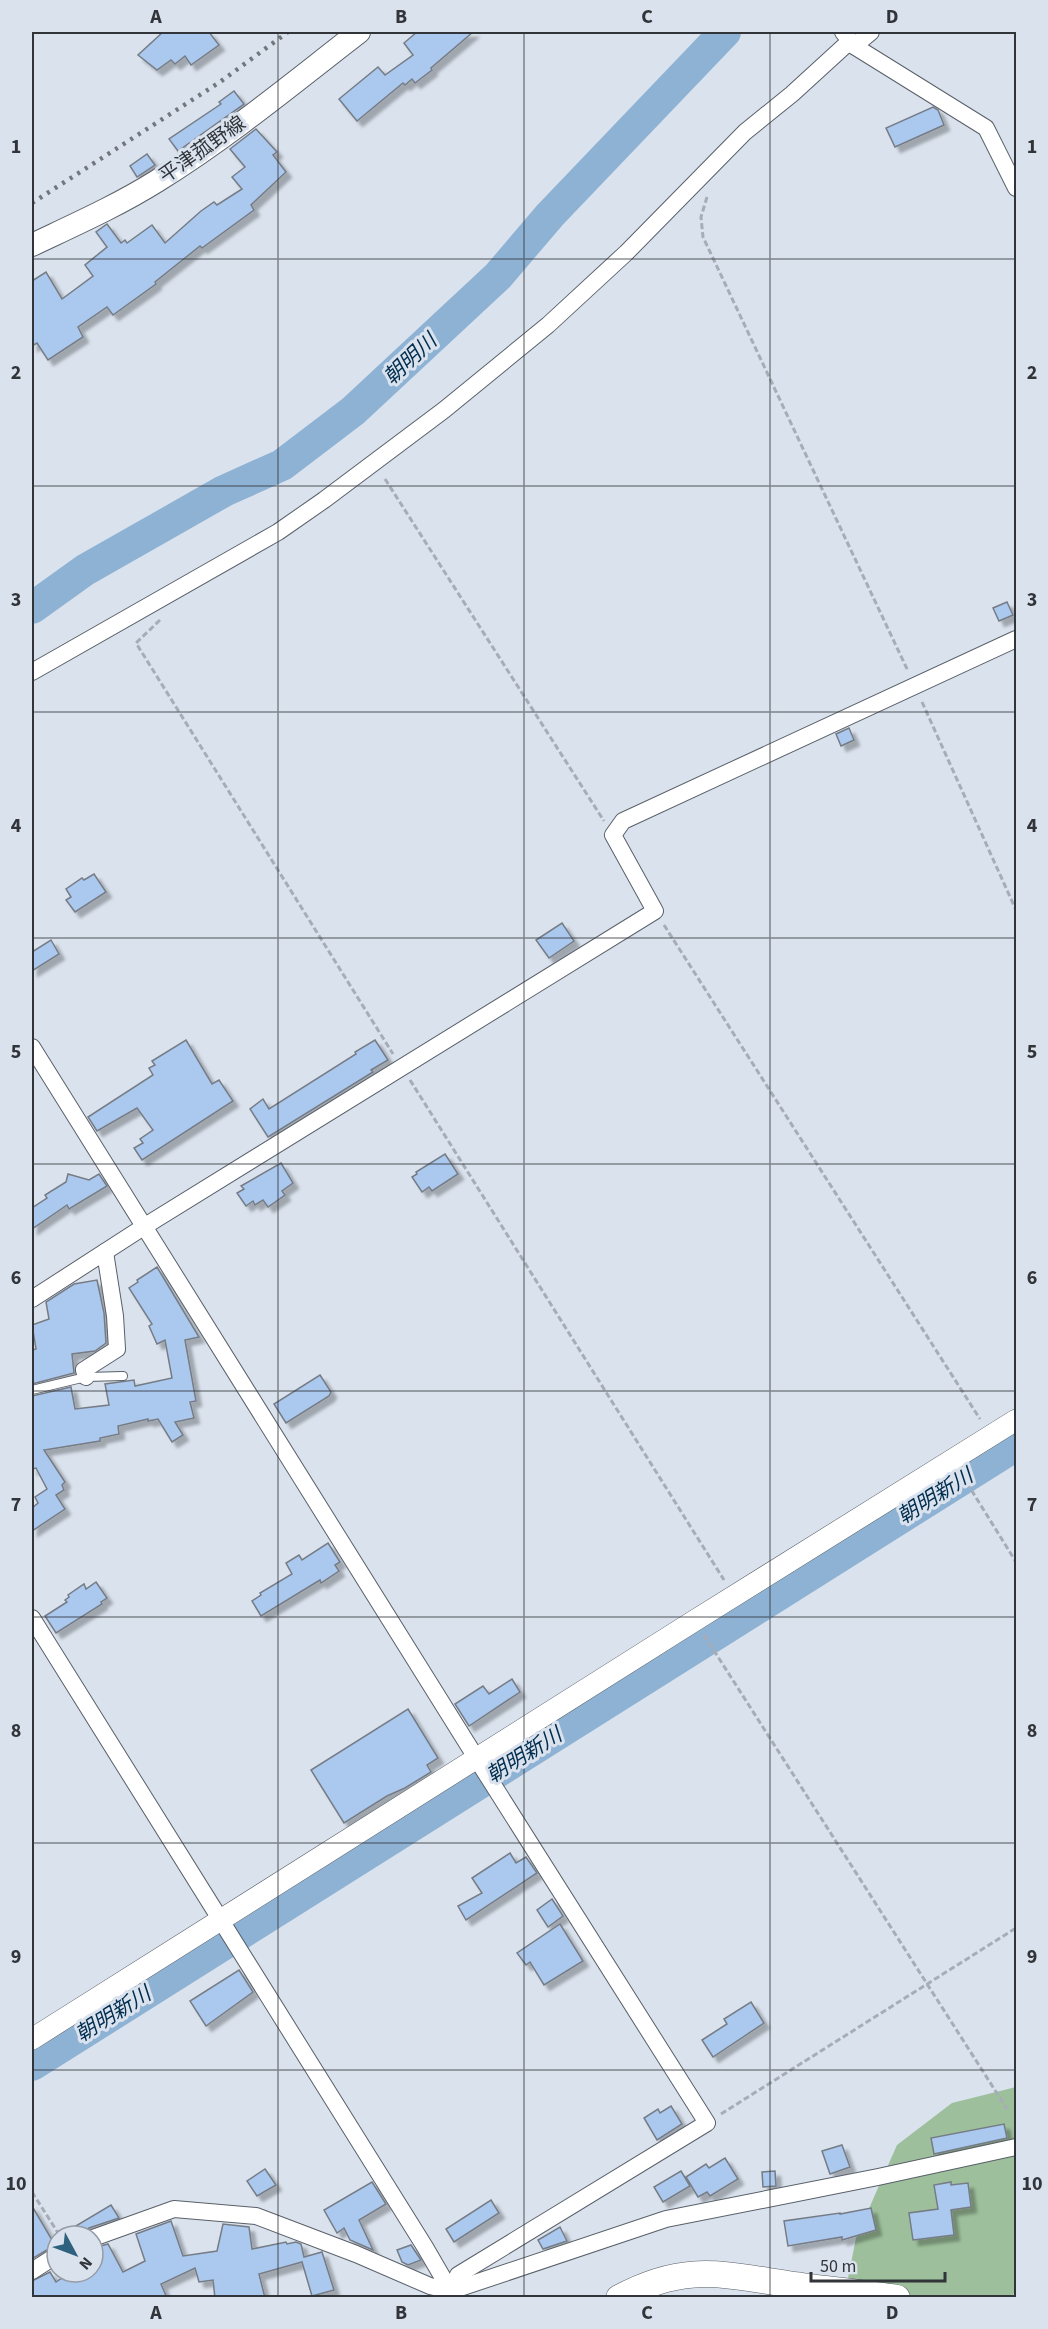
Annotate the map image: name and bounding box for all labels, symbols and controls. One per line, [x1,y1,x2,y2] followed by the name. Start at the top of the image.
[149,3,162,31] text: A
[395,3,407,31] text: B
[641,3,653,31] text: C
[886,3,898,31] text: D
[154,110,252,190] street label: 平津菰野線
[11,133,21,161] text: 1
[1027,133,1037,161] text: 1
[377,325,445,391] water label: 朝明川
[11,359,21,387] text: 2
[1027,359,1037,387] text: 2
[11,586,21,614] text: 3
[1027,586,1037,614] text: 3
[11,812,22,840] text: 4
[1027,812,1038,840] text: 4
[11,1038,21,1066] text: 5
[1027,1038,1037,1066] text: 5
[11,1264,21,1292] text: 6
[1027,1264,1037,1292] text: 6
[891,1460,980,1531] water label: 朝明新川
[11,1491,21,1519] text: 7
[1027,1491,1037,1519] text: 7
[11,1717,21,1745] text: 8
[1027,1717,1037,1745] text: 8
[480,1719,569,1790] water label: 朝明新川
[11,1943,21,1971] text: 9
[1027,1943,1037,1971] text: 9
[69,1978,158,2049] water label: 朝明新川
[5,2170,27,2198] text: 10
[1021,2170,1043,2198] text: 10
[45,2224,105,2284] north arrow
[811,2245,944,2283] scale bar
[74,2252,97,2274] text: N
[820,2254,856,2279] text: 50 m
[149,2299,162,2327] text: A
[395,2299,407,2327] text: B
[641,2299,653,2327] text: C
[886,2299,898,2327] text: D

